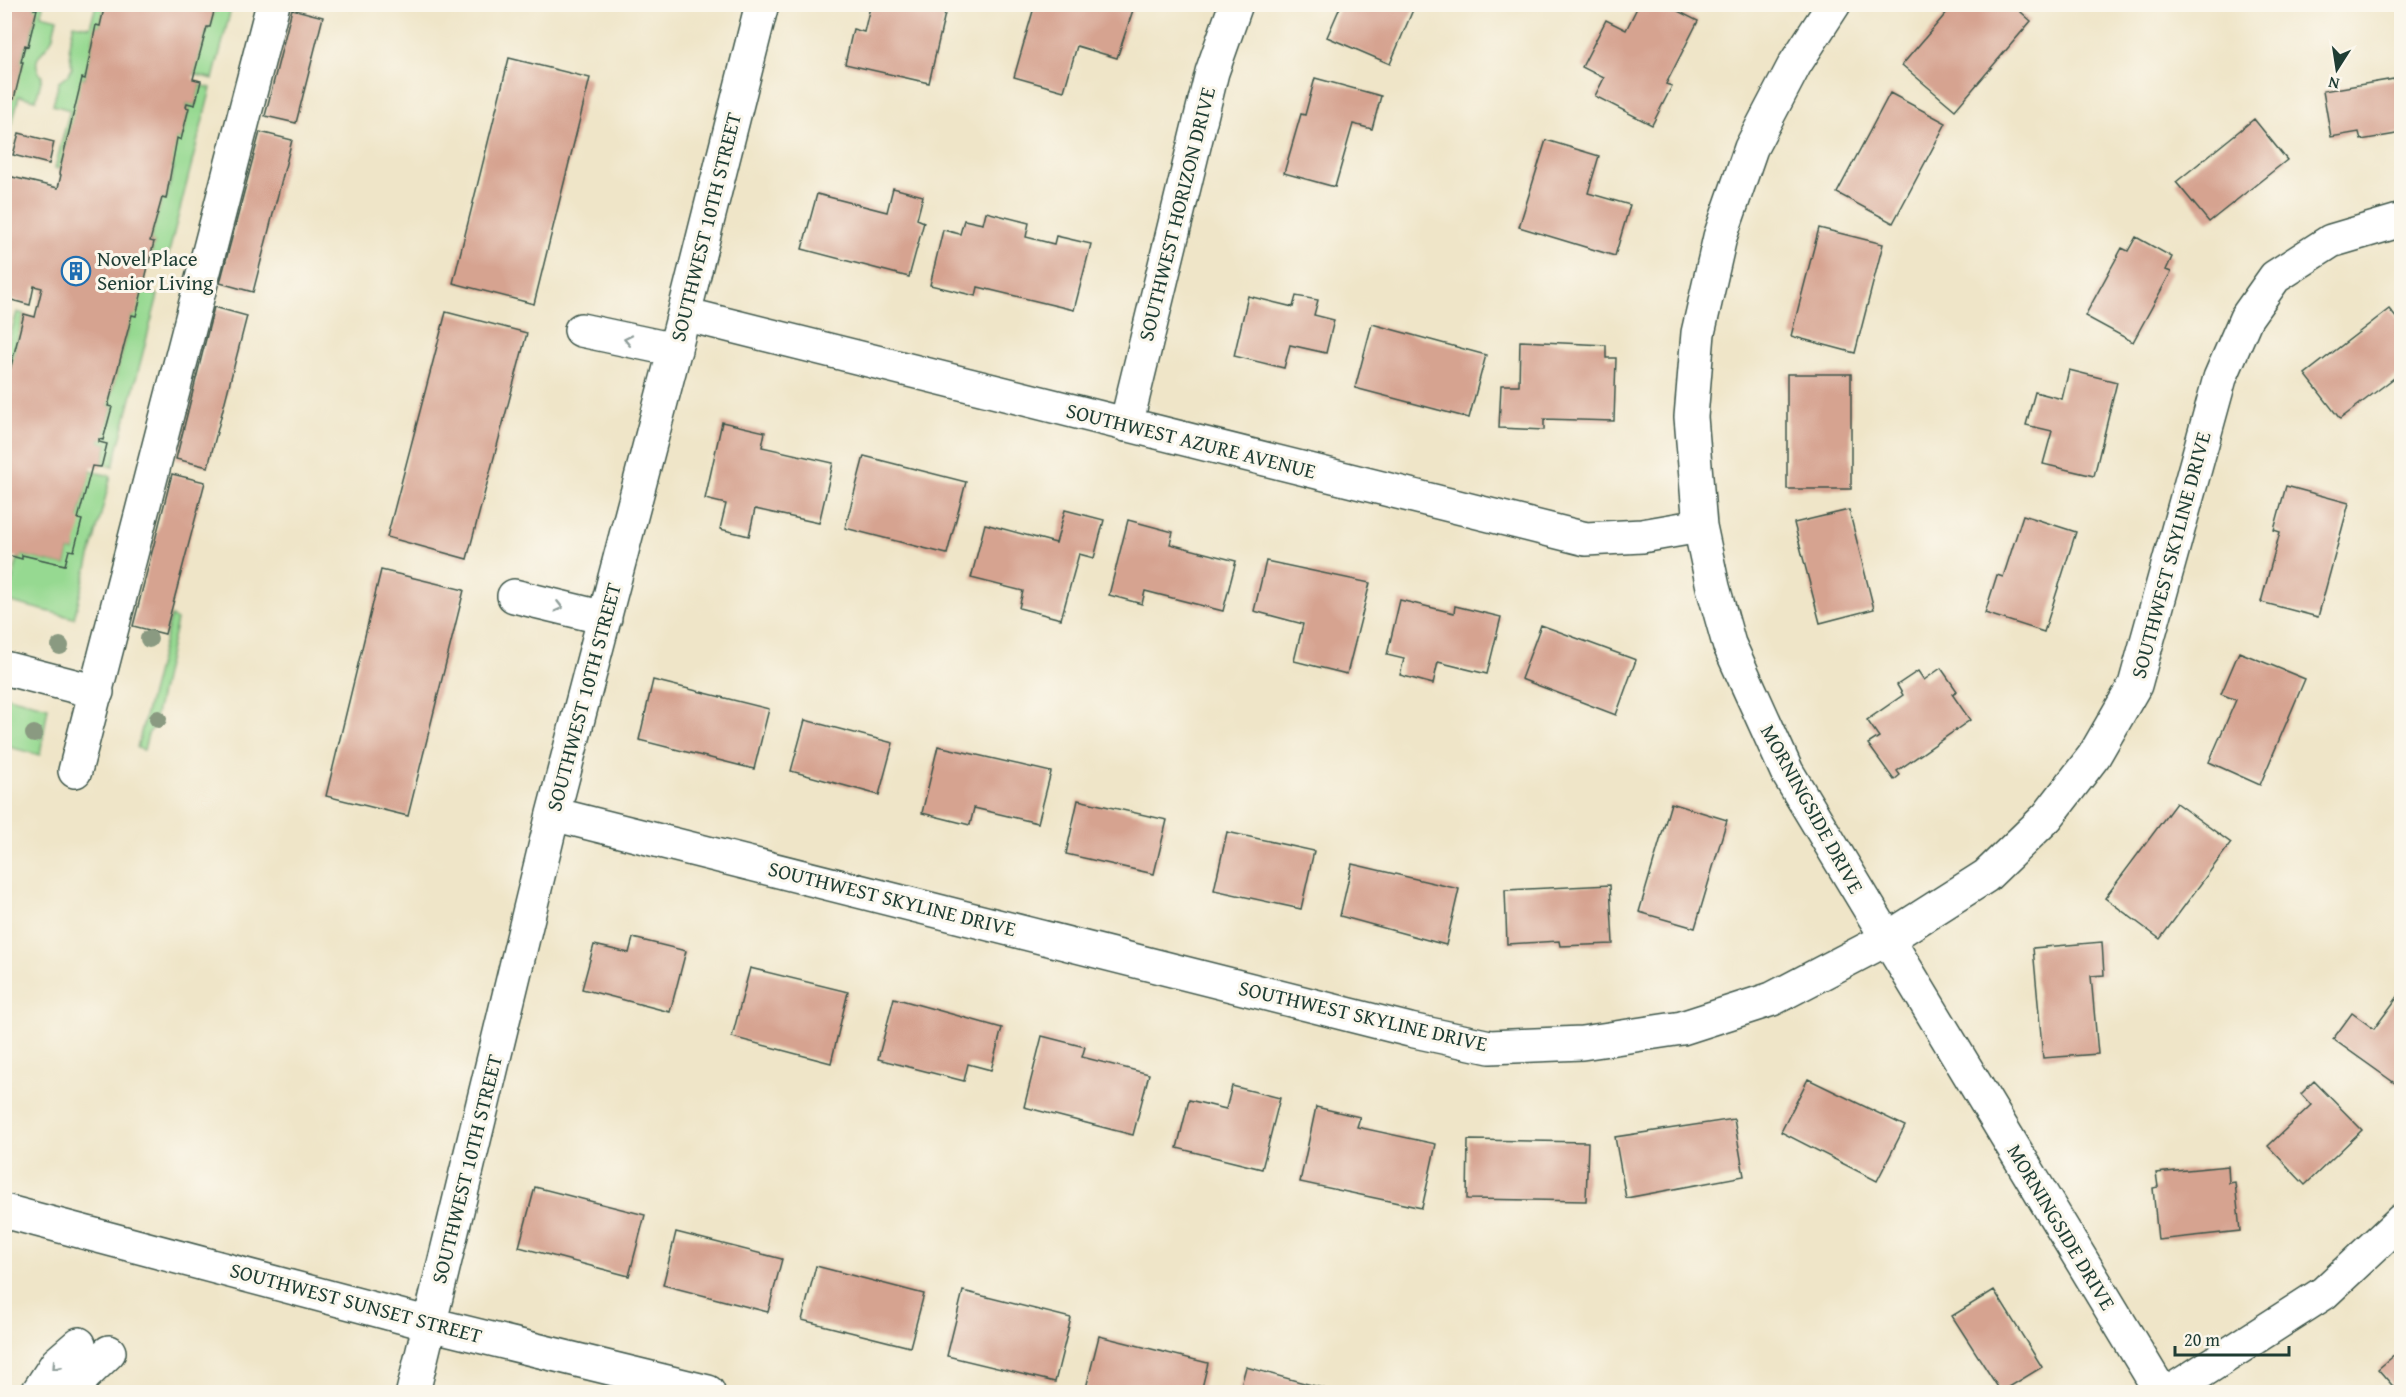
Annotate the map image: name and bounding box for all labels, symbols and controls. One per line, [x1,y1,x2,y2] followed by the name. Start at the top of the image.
[2307,39,2367,99] north arrow
[2326,71,2342,97] text: N
[1130,83,1223,344] street label: SOUTHWEST HORIZON DRIVE
[662,109,749,345] street label: SOUTHWEST 10TH STREET
[97,243,214,298] place label: Novel Place Senior Living
[60,255,92,287] building icon: Novel Place Senior Living
[623,334,633,347] one-way arrow
[1063,394,1320,487] street label: SOUTHWEST AZURE AVENUE
[2123,428,2218,682] street label: SOUTHWEST SKYLINE DRIVE
[538,579,629,815] street label: SOUTHWEST 10TH STREET
[554,600,564,613] one-way arrow
[1753,719,1872,899] street label: MORNINGSIDE DRIVE
[765,853,1020,944] street label: SOUTHWEST SKYLINE DRIVE
[1236,972,1491,1059] street label: SOUTHWEST SKYLINE DRIVE
[423,1051,510,1287] street label: SOUTHWEST 10TH STREET
[2000,1138,2124,1316] street label: MORNINGSIDE DRIVE
[227,1254,486,1351] street label: SOUTHWEST SUNSET STREET
[2175,1319,2289,1357] scale bar
[2184,1326,2220,1353] text: 20 m
[52,1359,63,1370] one-way arrow

